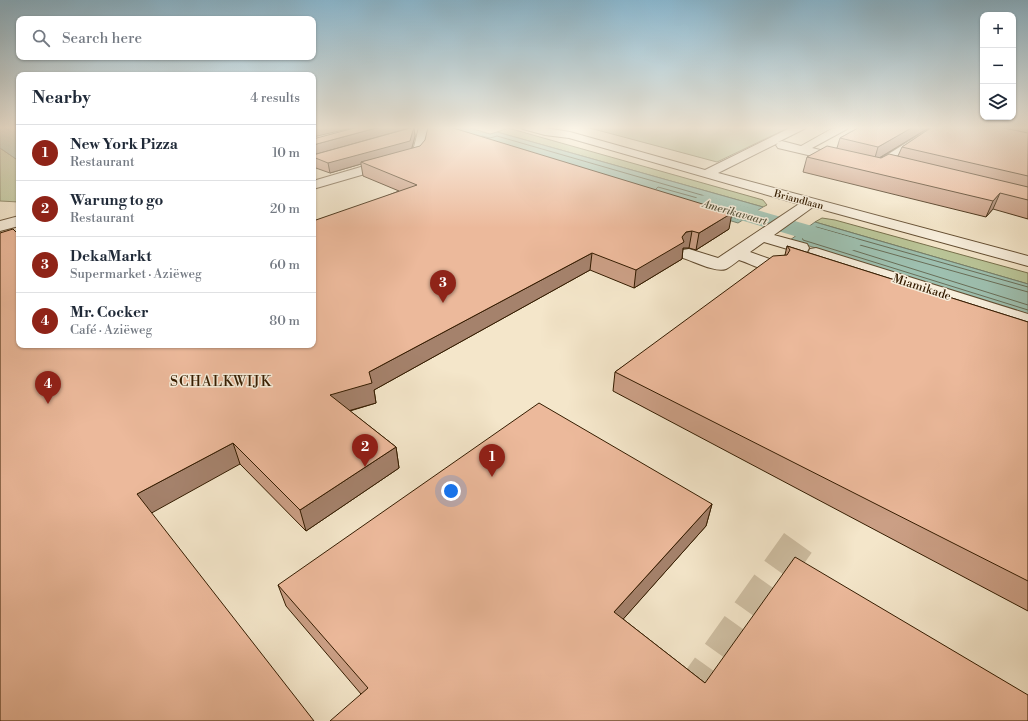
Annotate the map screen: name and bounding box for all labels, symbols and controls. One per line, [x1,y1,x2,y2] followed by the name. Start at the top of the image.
[980,12,1016,120] map controls
[980,12,1016,48] button: +
[16,16,316,60] search box
[30,27,52,49] icon: search
[62,29,142,48] text: Search here
[980,48,1016,84] button: −
[980,84,1016,120] button: layers
[32,87,91,109] text: Nearby
[250,90,300,106] text: 4 results
[70,135,178,154] text: New York Pizza
[42,145,48,161] text: 1
[272,145,300,161] text: 10 m
[70,154,135,170] text: Restaurant
[772,187,825,212] street label: Briandlaan
[70,191,163,210] text: Warung to go
[700,197,769,229] water label: Amerikavaart
[41,201,49,217] text: 2
[270,201,300,217] text: 20 m
[70,210,135,226] text: Restaurant
[70,247,151,266] text: DekaMarkt
[41,257,49,273] text: 3
[269,257,300,273] text: 60 m
[70,266,202,282] text: Supermarket · Aziëweg
[430,270,456,303] pin: 3
[891,271,953,304] street label: Miamikade
[70,303,149,322] text: Mr. Cocker
[41,313,49,329] text: 4
[269,313,300,329] text: 80 m
[70,322,152,338] text: Café · Aziëweg
[35,371,61,404] pin: 4
[170,373,272,391] district label: SCHALKWIJK
[352,434,378,467] pin: 2
[479,444,505,477] pin: 1
[441,481,461,501] your location

